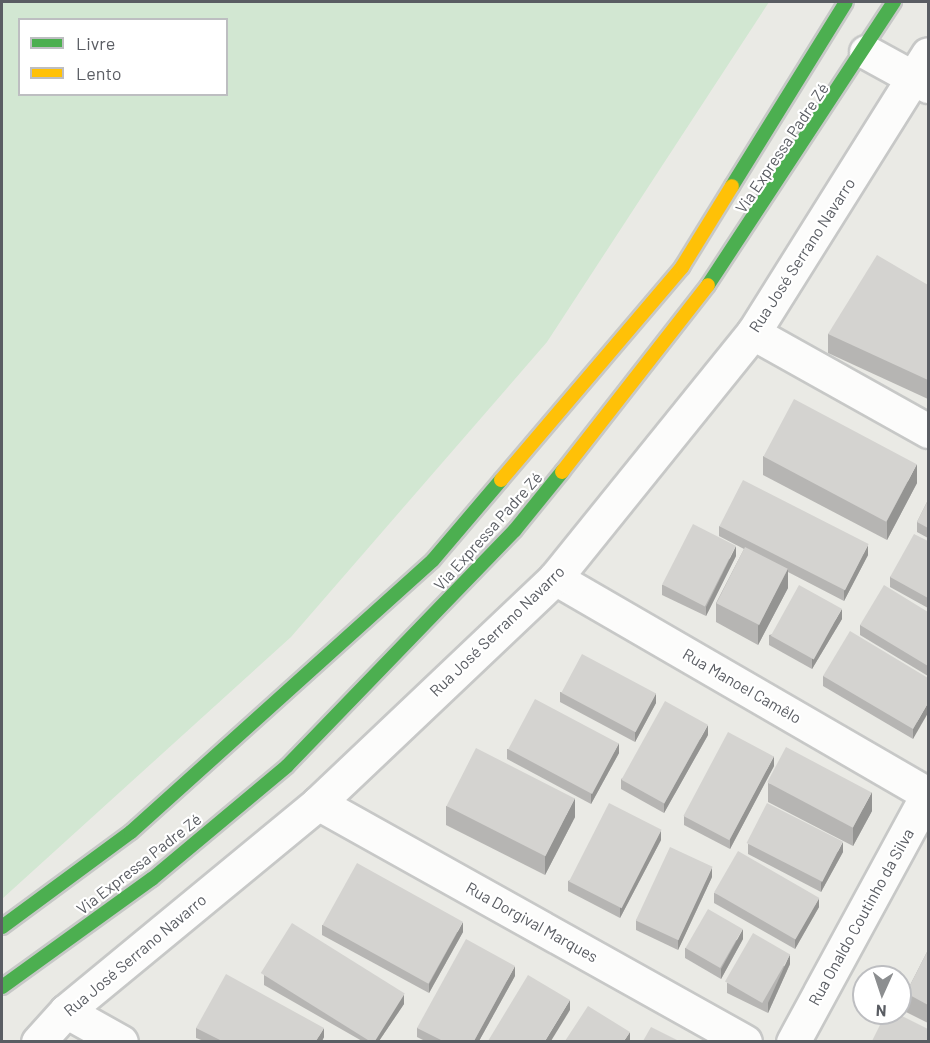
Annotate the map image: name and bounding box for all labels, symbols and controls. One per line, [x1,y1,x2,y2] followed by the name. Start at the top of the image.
[18,18,228,96] legend
[76,32,115,54] text: Livre
[76,62,122,84] text: Lento
[731,79,833,217] street label: Via Expressa Padre Zé
[745,174,859,336] street label: Rua José Serrano Navarro
[430,468,546,594] street label: Via Expressa Padre Zé
[426,562,568,700] street label: Rua José Serrano Navarro
[679,644,805,728] street label: Rua Manoel Camêlo
[73,809,205,919] street label: Via Expressa Padre Zé
[804,825,918,1009] street label: Rua Onaldo Coutinho da Silva
[463,878,601,966] street label: Rua Dorgival Marques
[60,890,210,1020] street label: Rua José Serrano Navarro
[852,965,912,1025] north arrow
[875,1002,887,1021] text: N

